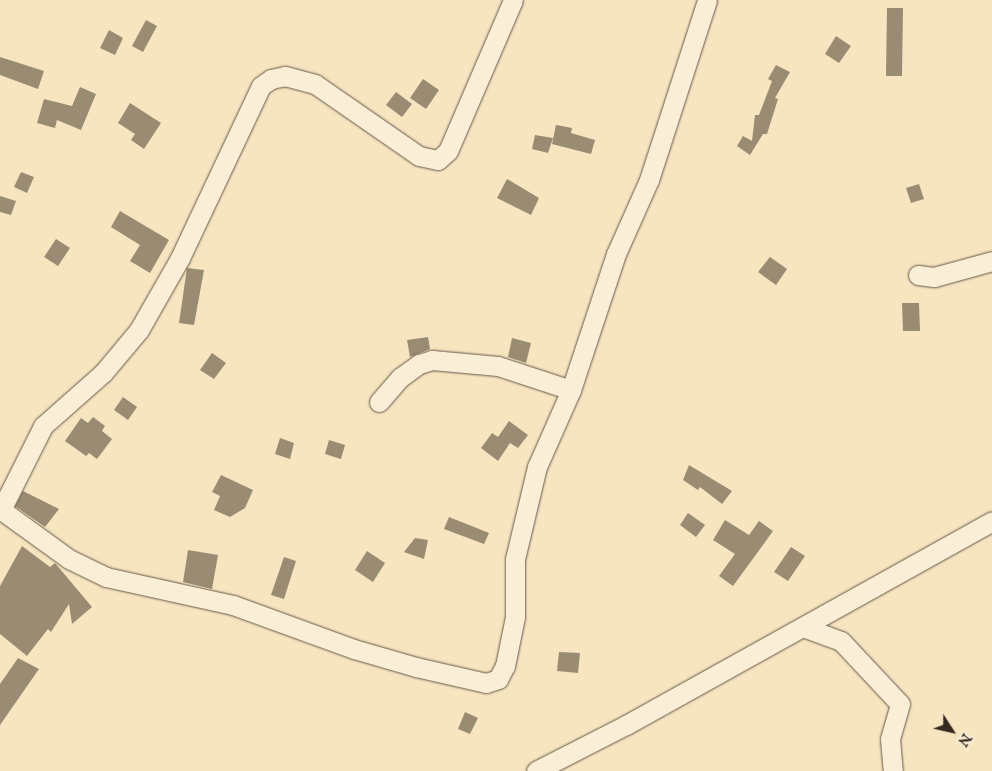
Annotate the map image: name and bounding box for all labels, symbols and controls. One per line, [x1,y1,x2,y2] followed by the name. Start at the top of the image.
[927,706,977,756] north arrow
[953,729,975,750] text: N

